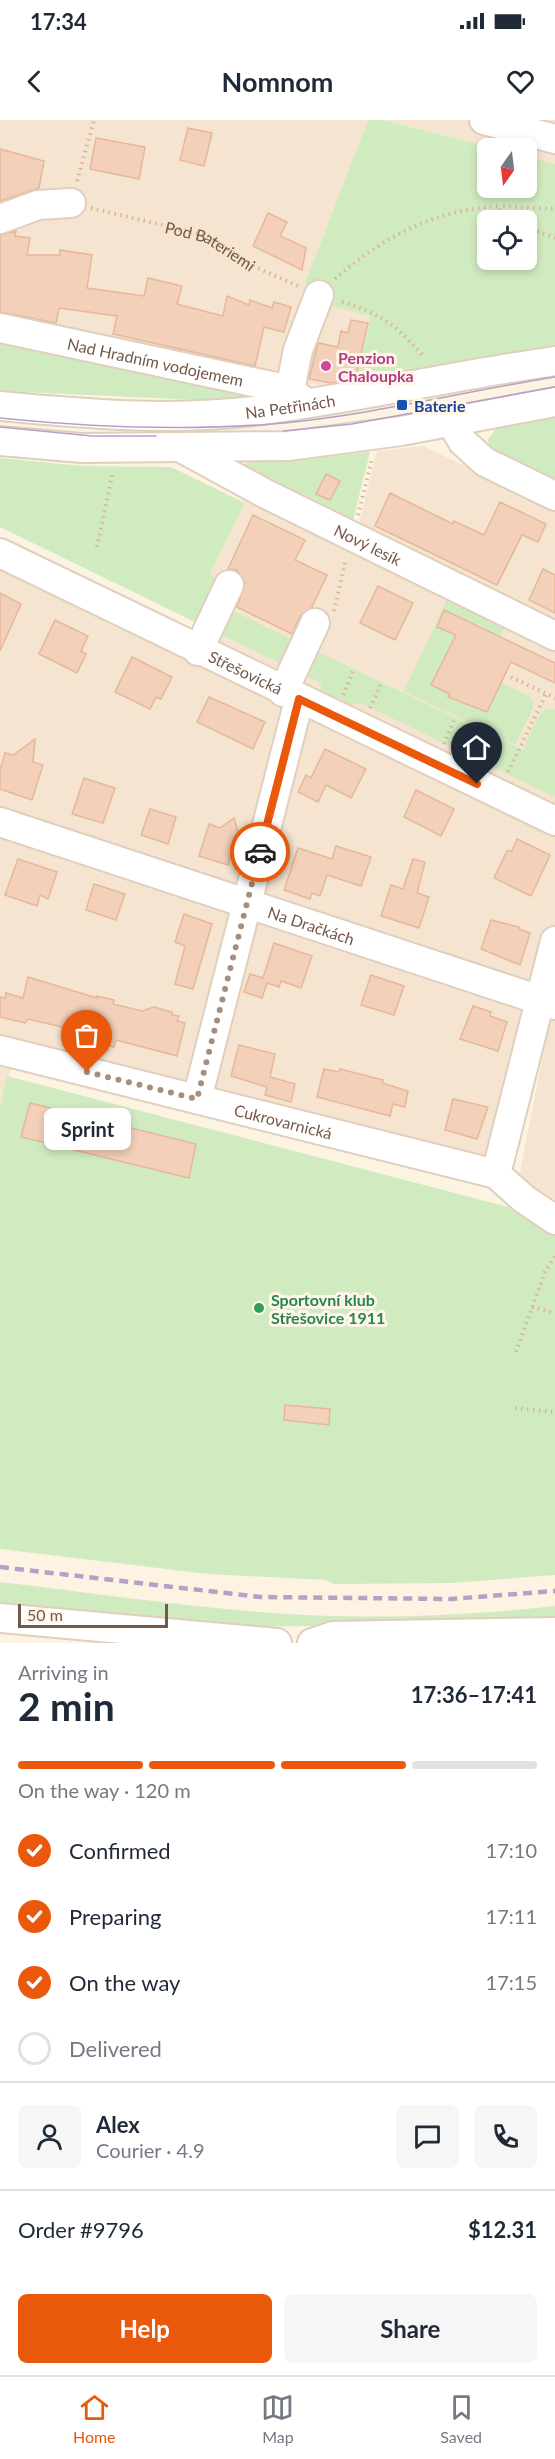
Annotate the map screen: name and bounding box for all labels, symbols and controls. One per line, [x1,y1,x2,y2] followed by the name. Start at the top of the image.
[30,8,87,35] text: 17:34
[18,65,51,98] icon: back
[222,65,333,98] text: Nomnom
[504,65,537,98] icon: heart
[477,138,537,198] north arrow
[477,138,537,270] map controls
[477,210,537,270] button: locate
[163,217,259,274] street label: Pod Bateriemi
[66,333,245,389] street label: Nad Hradním vodojemem
[338,348,414,385] place label: Penzion Chaloupka
[319,359,333,373] marker: Penzion Chaloupka
[244,390,336,421] street label: Na Petřinách
[414,396,466,415] place label: Baterie
[395,398,409,412] marker: Baterie
[331,520,406,569] street label: Nový lesík
[206,646,286,698] street label: Střešovická
[451,722,502,784] pin
[460,731,493,764] icon: home
[230,822,290,882] courier
[244,836,277,869] icon: car
[266,902,357,948] street label: Na Dračkách
[61,1010,112,1072] pin
[70,1019,103,1052] icon: bag
[232,1099,334,1142] street label: Cukrovarnická
[44,1108,130,1150] callout: Sprint
[61,1117,114,1141] text: Sprint
[271,1290,385,1327] place label: Sportovní klub Střešovice 1911
[252,1301,266,1315] marker: Sportovní klub Střešovice 1911
[18,1601,168,1628] scale bar
[27,1605,63,1624] text: 50 m
[18,1660,109,1684] text: Arriving in
[411,1681,537,1708] text: 17:36–17:41
[18,1683,115,1729] text: 2 min
[18,1778,191,1802] text: On the way · 120 m
[18,1834,51,1867] icon: check
[69,1837,171,1864] text: Confirmed
[486,1838,537,1862] text: 17:10
[18,1900,51,1933] icon: check
[69,1903,161,1930] text: Preparing
[486,1904,537,1928] text: 17:11
[18,1966,51,1999] icon: check
[69,1969,180,1996] text: On the way
[486,1970,537,1994] text: 17:15
[69,2035,162,2062] text: Delivered
[18,2105,81,2168] button: person
[396,2105,459,2168] button: chat
[474,2105,537,2168] button: phone
[96,2111,140,2138] text: Alex
[96,2138,205,2162] text: Courier · 4.9
[18,2216,144,2243] text: Order #9796
[468,2216,537,2243] text: $12.31
[18,2294,272,2363] button: Help
[284,2294,537,2363] button: Share
[73,2391,116,2446] tab: Home
[261,2391,294,2446] tab: Map
[440,2391,482,2446] tab: Saved

